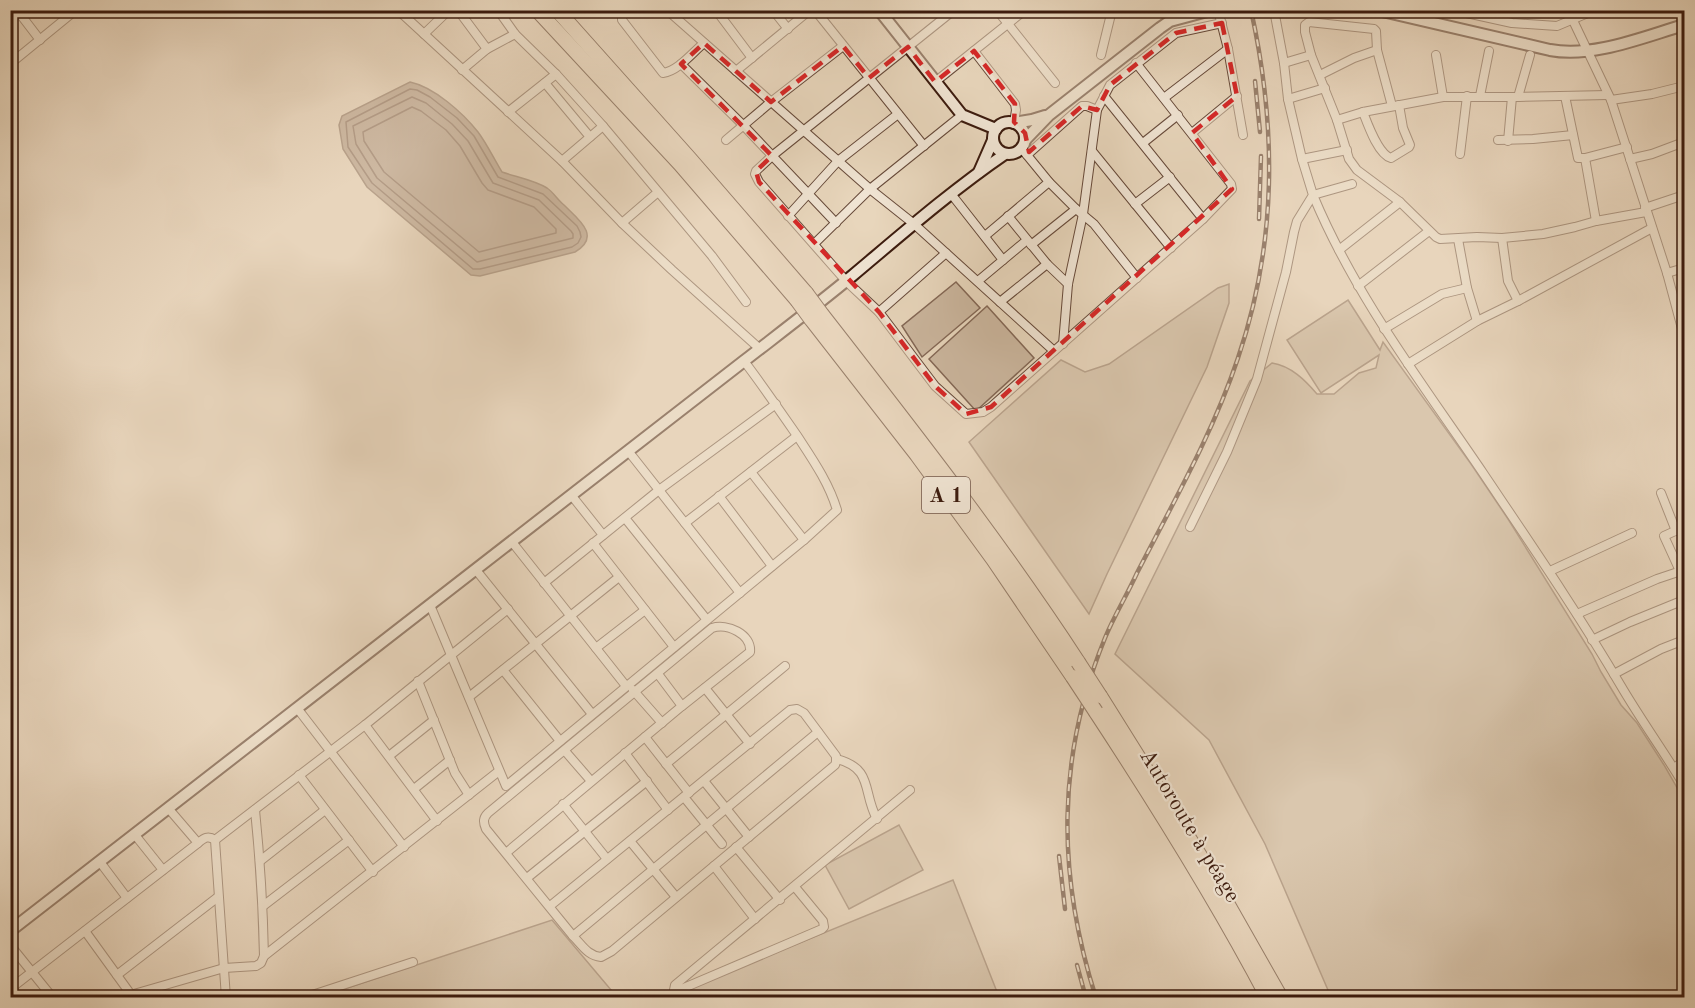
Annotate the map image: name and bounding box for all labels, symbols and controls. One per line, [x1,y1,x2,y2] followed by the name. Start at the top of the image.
[922,477,970,513] road number: A 1
[1135,746,1244,906] street label: Autoroute à péage

